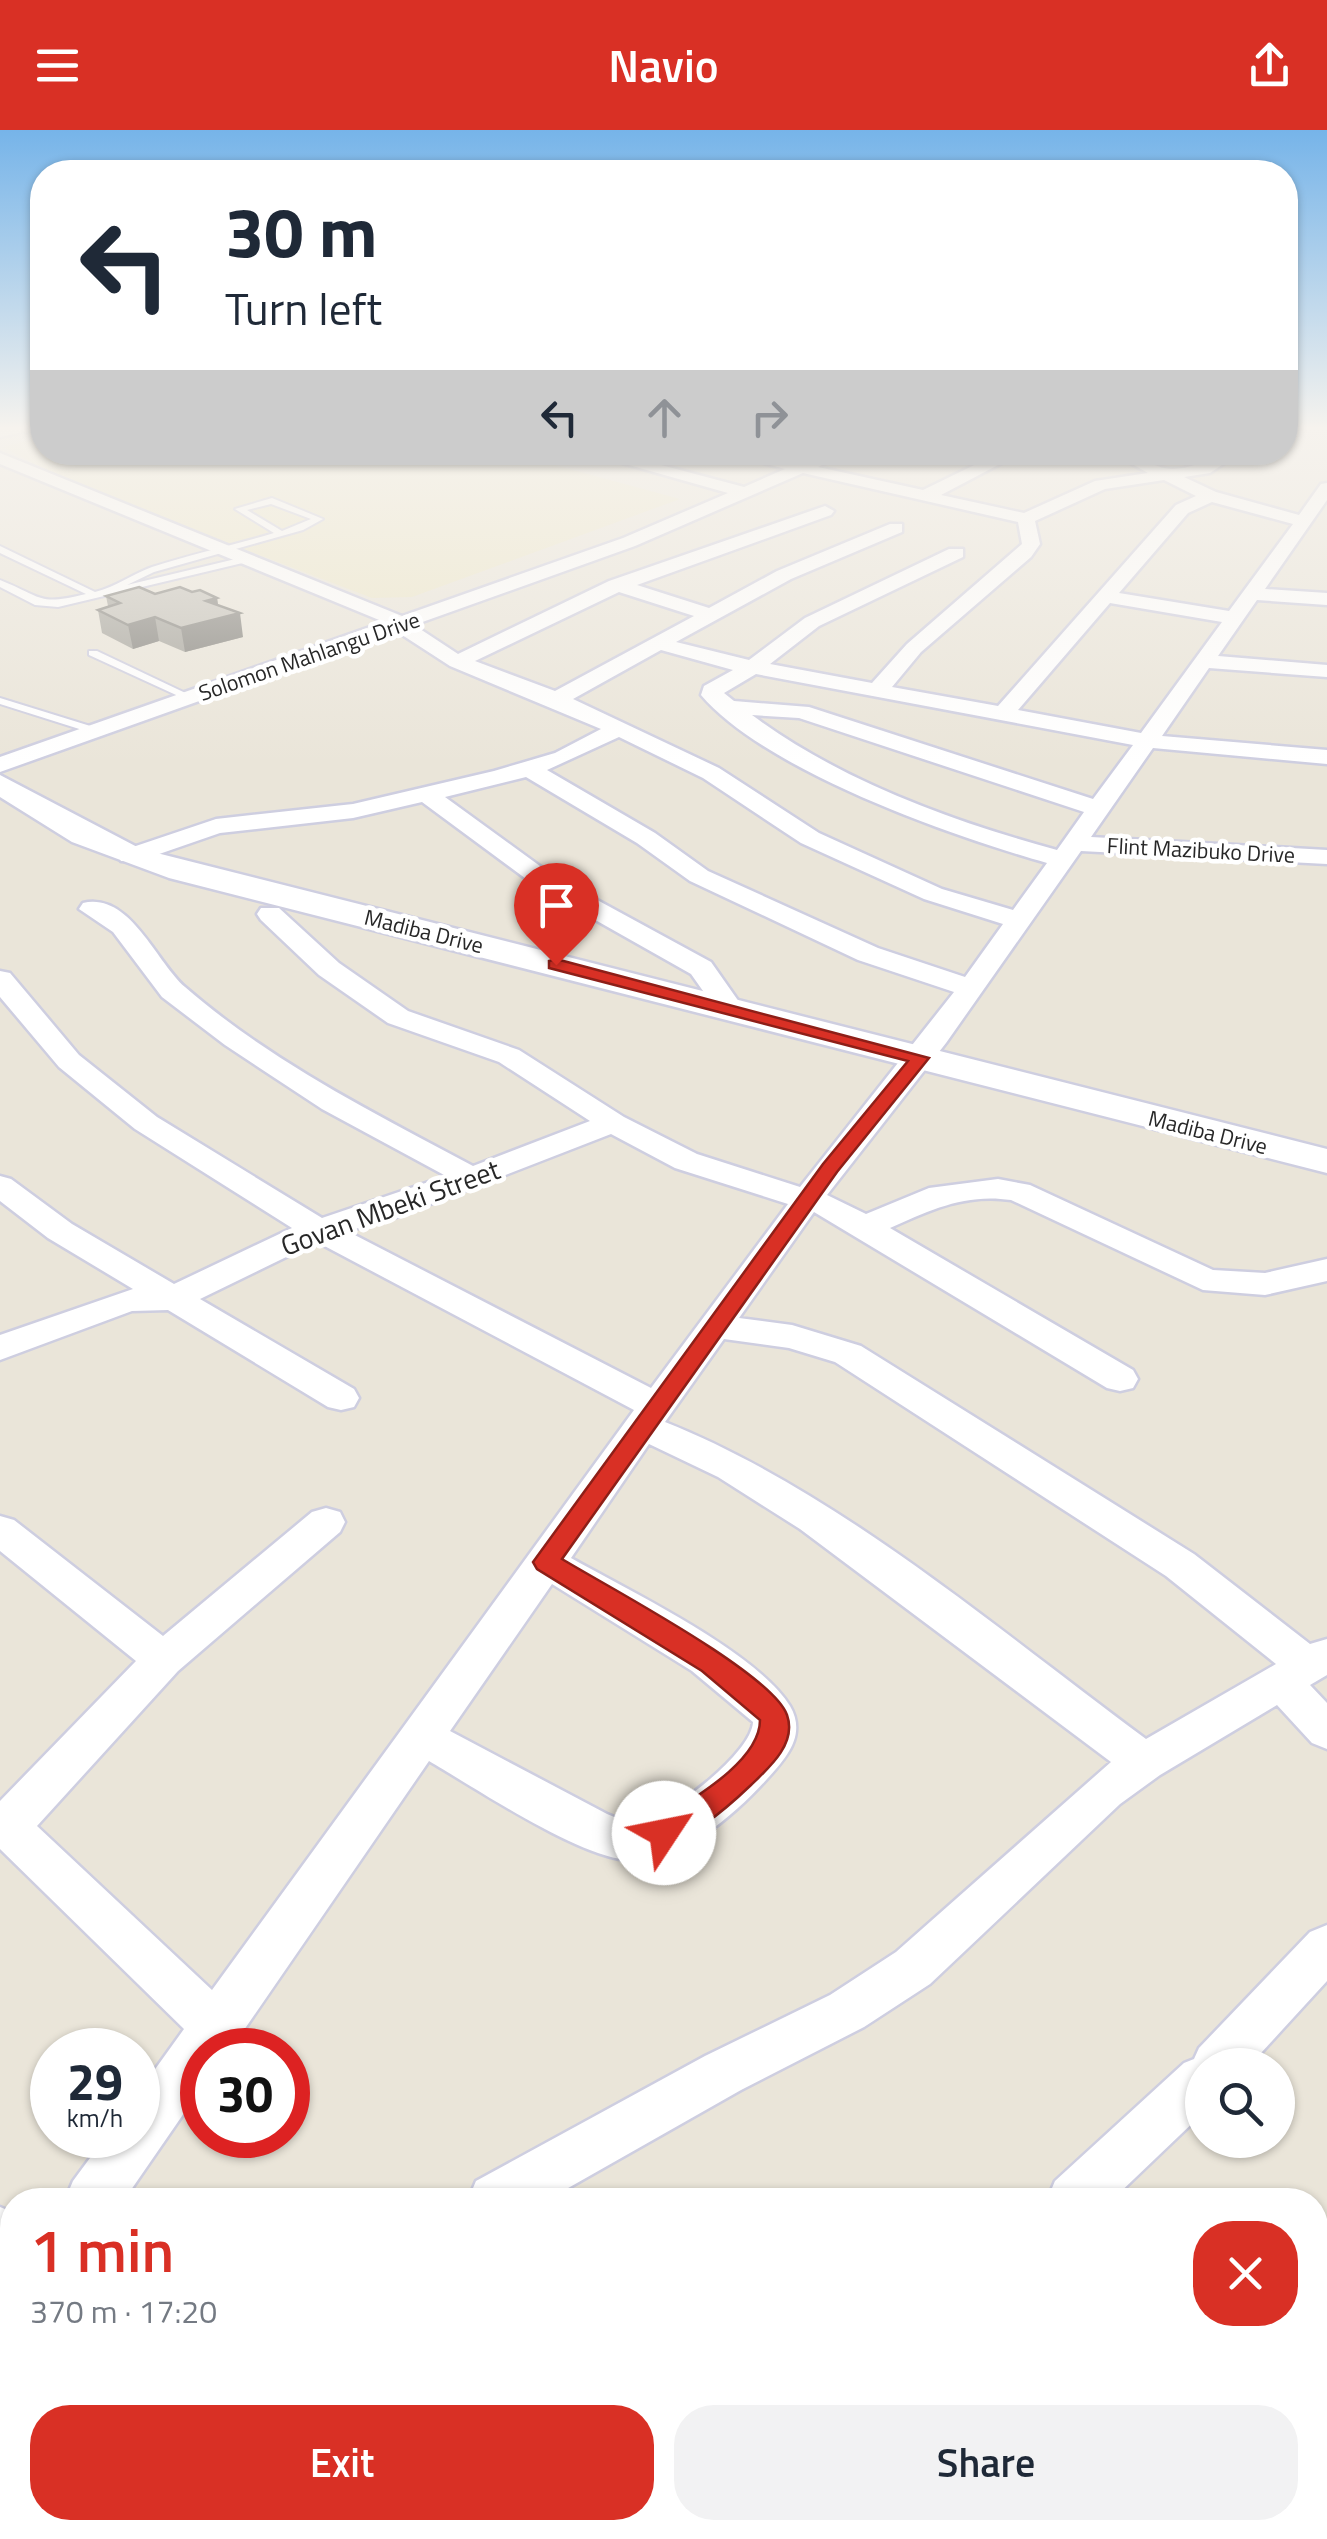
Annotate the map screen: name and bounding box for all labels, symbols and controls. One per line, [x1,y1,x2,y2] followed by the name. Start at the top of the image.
[608,31,719,99] text: Navio
[30,38,85,93] icon: menu
[1242,38,1297,93] icon: share
[225,178,378,284] text: 30 m
[60,200,190,330] icon: left
[225,274,382,342] text: Turn left
[532,390,587,445] icon: left
[637,390,692,445] icon: ahead
[742,390,797,445] icon: right
[194,602,424,710] street label: Solomon Mahlangu Drive
[1106,828,1296,872] street label: Flint Mazibuko Drive
[514,863,599,966] pin
[529,878,584,933] icon: arrive
[361,900,487,962] street label: Madiba Drive
[1145,1101,1271,1163] street label: Madiba Drive
[274,1147,506,1267] street label: Govan Mbeki Street
[612,1781,716,1885] position arrow
[180,2028,310,2158] speed limit sign: 30
[67,2043,123,2119] text: 29
[1185,2048,1295,2158] map controls
[1185,2048,1295,2158] button: search
[67,2099,123,2137] text: km/h
[30,2204,174,2295] text: 1 min
[1193,2221,1298,2326] button: close
[30,2287,217,2335] text: 370 m · 17:20
[30,2405,654,2520] button: Exit
[674,2405,1298,2520] button: Share

